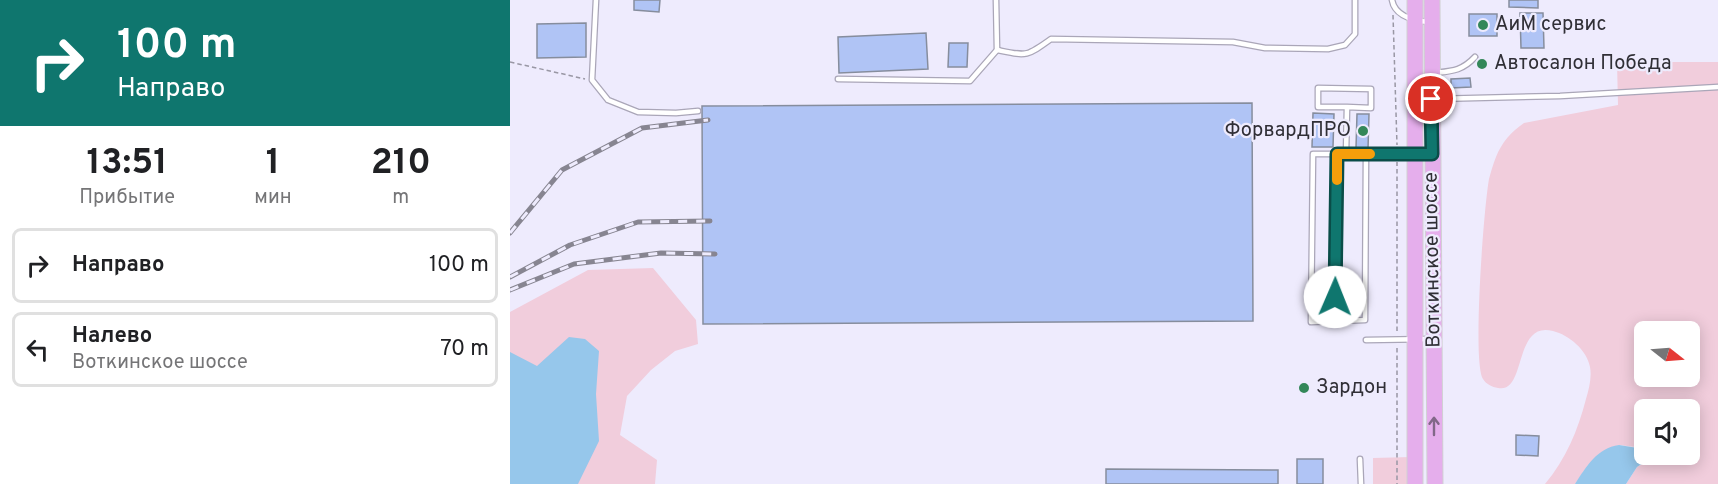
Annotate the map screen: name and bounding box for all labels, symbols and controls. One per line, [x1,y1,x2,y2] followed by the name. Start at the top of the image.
[1495,12,1606,38] place label: АиМ сервис
[1476,18,1490,32] marker: АиМ сервис
[117,20,236,73] text: 100 m
[18,24,96,102] icon: right
[1494,51,1672,77] place label: Автосалон Победа
[1475,57,1489,71] marker: Автосалон Победа
[117,72,225,106] text: Направо
[1405,73,1456,124] pin
[1414,82,1447,115] icon: arrive
[1225,118,1351,144] place label: ФорвардПРО
[1356,124,1370,138] marker: ФорвардПРО
[87,141,168,187] text: 13:51
[266,141,280,187] text: 1
[371,141,431,187] text: 210
[1418,172,1448,348] street label: Воткинское шоссе
[79,185,175,211] text: Прибытие
[254,185,292,211] text: мин
[392,185,409,211] text: m
[21,249,54,282] icon: right
[72,252,164,279] text: Направо
[429,252,489,279] text: 100 m
[1303,265,1367,329] position arrow
[1634,321,1700,387] north arrow
[1634,321,1700,465] map controls
[72,323,152,350] text: Налево
[21,333,54,366] icon: left
[440,336,489,363] text: 70 m
[72,350,248,376] text: Воткинское шоссе
[1316,375,1387,401] place label: Зардон
[1297,381,1311,395] marker: Зардон
[1634,399,1700,465] button: sound
[1428,416,1440,436] one-way arrow

